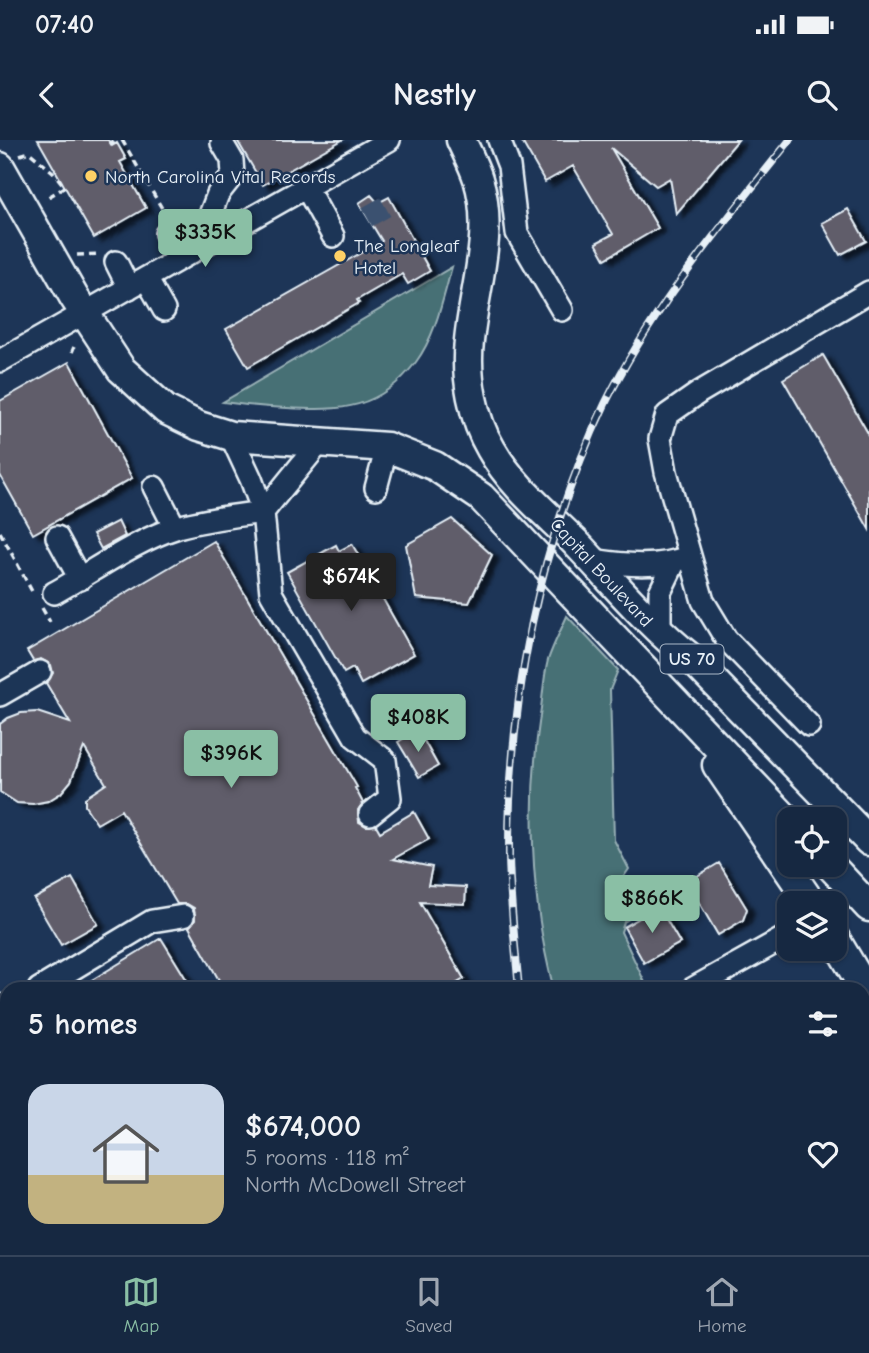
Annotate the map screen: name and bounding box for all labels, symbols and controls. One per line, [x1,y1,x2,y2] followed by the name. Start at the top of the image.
[35,10,94,40] text: 07:40
[28,76,66,114] icon: back
[393,76,476,113] text: Nestly
[803,76,841,114] icon: search
[105,166,335,188] place label: North Carolina Vital Records
[83,168,99,184] marker: North Carolina Vital Records
[156,209,254,269] pin: $335K
[174,218,236,245] text: $335K
[354,235,460,279] place label: The Longleaf Hotel
[332,248,348,264] marker: The Longleaf Hotel
[545,514,657,632] street label: Capital Boulevard
[302,554,400,613] pin: $674K
[322,562,380,589] text: $674K
[660,644,724,674] road number: US 70
[369,694,467,754] pin: $408K
[387,703,449,730] text: $408K
[182,730,280,790] pin: $396K
[200,739,262,766] text: $396K
[777,807,847,961] map controls
[777,807,847,877] button: locate
[603,876,701,935] pin: $866K
[621,884,683,911] text: $866K
[777,891,847,961] button: layers
[804,1005,842,1043] icon: filters
[28,1007,137,1042] text: 5 homes
[245,1109,361,1144] text: $674,000
[84,1112,168,1196] icon: home
[804,1135,842,1173] icon: heart
[245,1144,409,1171] text: 5 rooms · 118 m²
[245,1171,465,1198] text: North McDowell Street
[122,1273,160,1337] tab: Map
[405,1273,453,1337] tab: Saved
[698,1273,747,1337] tab: Home

